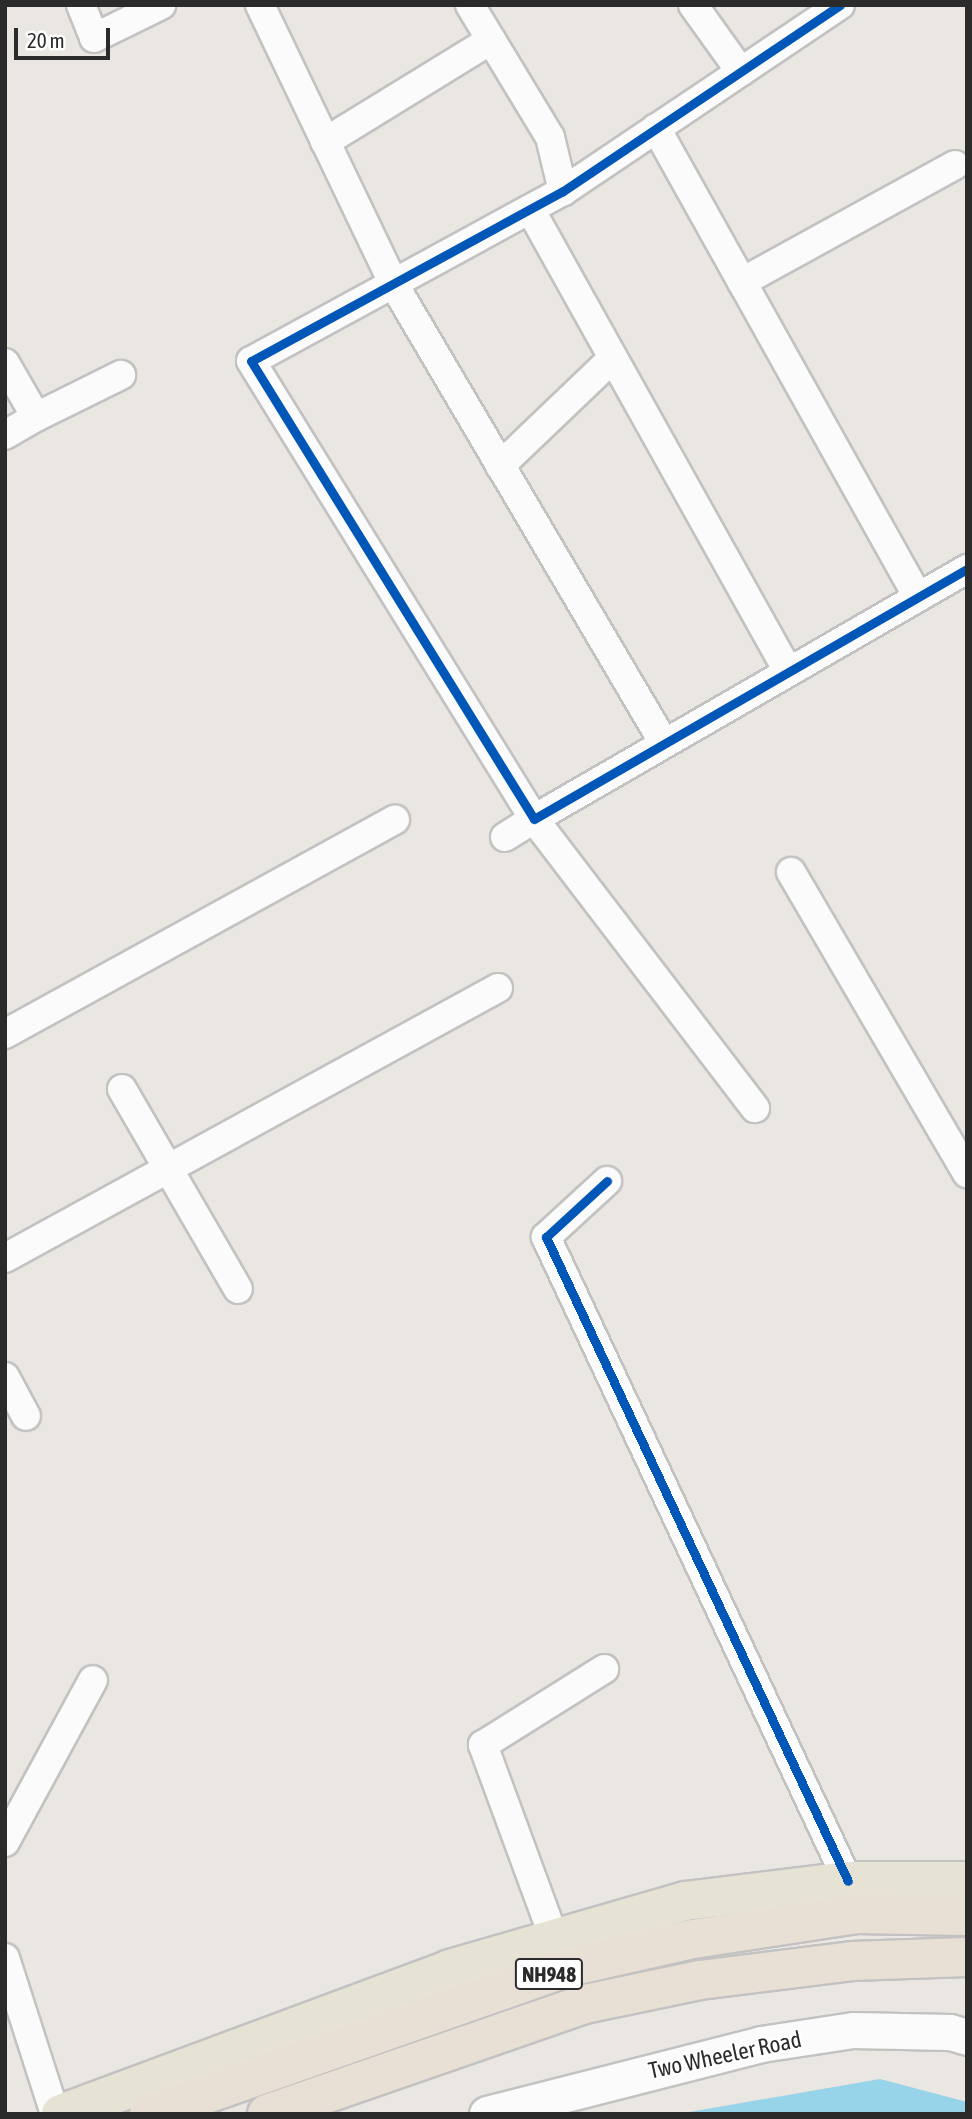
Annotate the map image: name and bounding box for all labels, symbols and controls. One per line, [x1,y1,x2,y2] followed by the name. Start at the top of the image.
[18,14,114,58] scale bar
[27,28,65,52] text: 20 m
[514,1956,584,1992] road number: NH948
[646,2025,804,2085] street label: Two Wheeler Road

